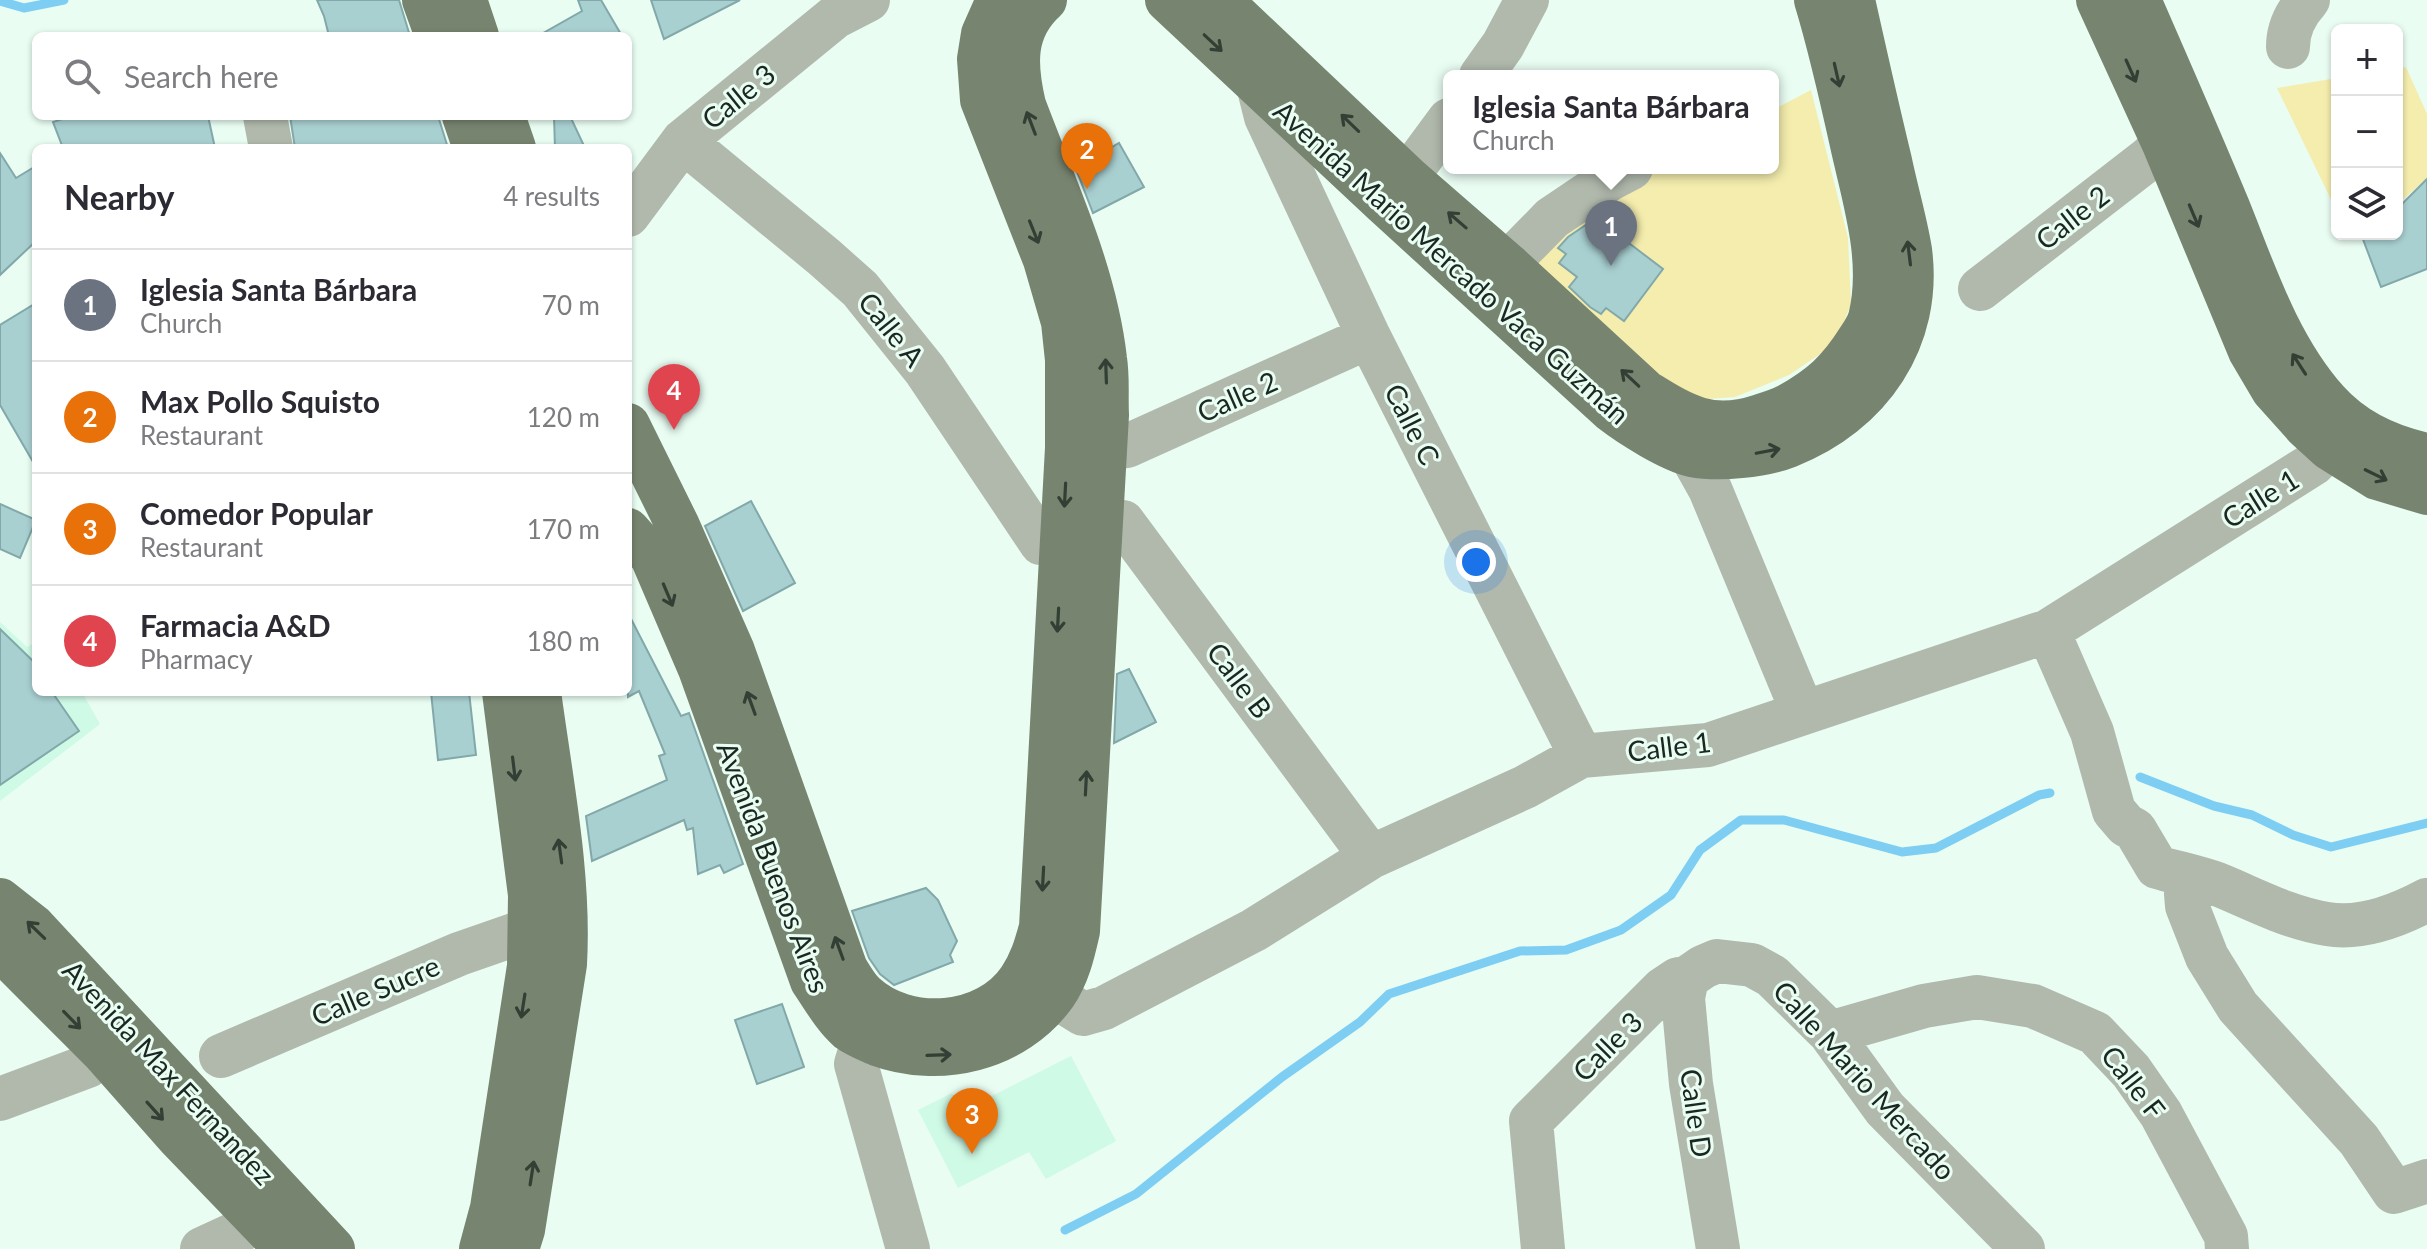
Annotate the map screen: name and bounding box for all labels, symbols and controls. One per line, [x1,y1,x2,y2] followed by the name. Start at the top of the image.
[2331,24,2403,240] map controls
[2331,24,2403,96] button: +
[32,32,632,120] search box
[1203,33,1223,52] one-way arrow
[60,54,104,98] icon: search
[695,56,781,136] street label: Calle 3
[124,58,279,94] text: Search here
[2124,58,2139,83] one-way arrow
[1830,62,1845,88] one-way arrow
[1443,70,1779,174] popup
[1472,88,1750,124] text: Iglesia Santa Bárbara
[1267,93,1637,431] street label: Avenida Mario Mercado Vaca Guzmán
[2331,96,2403,168] button: −
[1023,112,1037,136] one-way arrow
[1341,114,1361,133] one-way arrow
[1061,123,1113,189] pin: 2
[1472,124,1555,156] text: Church
[2331,168,2403,240] button: layers
[64,176,175,217] text: Nearby
[2028,178,2116,256] street label: Calle 2
[503,180,600,212] text: 4 results
[1585,200,1637,266] pin: 1
[2187,203,2202,228] one-way arrow
[1448,212,1468,230] one-way arrow
[1028,219,1042,244] one-way arrow
[1901,241,1916,266] one-way arrow
[140,271,417,307] text: Iglesia Santa Bárbara
[852,285,932,373] street label: Calle A
[82,289,98,321] text: 1
[542,289,600,321] text: 70 m
[140,307,222,339] text: Church
[2291,353,2308,375] one-way arrow
[1098,358,1113,385] one-way arrow
[1192,363,1282,429] street label: Calle 2
[648,364,700,430] pin: 4
[1621,369,1641,387] one-way arrow
[1378,378,1448,471] street label: Calle C
[140,383,380,419] text: Max Pollo Squisto
[82,401,98,433] text: 2
[527,401,600,433] text: 120 m
[140,419,263,451] text: Restaurant
[1755,442,1780,457] one-way arrow
[2215,461,2305,535] street label: Calle 1
[2363,468,2387,483] one-way arrow
[1057,481,1072,508] one-way arrow
[140,495,373,531] text: Comedor Popular
[82,513,98,545] text: 3
[527,513,600,545] text: 170 m
[140,531,263,563] text: Restaurant
[1456,542,1496,582] your location
[662,582,677,607] one-way arrow
[1050,606,1065,633] one-way arrow
[140,607,331,643] text: Farmacia A&D
[82,625,98,657] text: 4
[527,625,600,657] text: 180 m
[1201,635,1279,725] street label: Calle B
[140,643,253,675] text: Pharmacy
[743,691,758,716] one-way arrow
[1625,724,1713,768] street label: Calle 1
[710,737,838,997] street label: Avenida Buenos Aires
[507,756,522,781] one-way arrow
[1079,770,1094,797] one-way arrow
[552,838,567,864] one-way arrow
[1036,865,1051,892] one-way arrow
[27,922,47,940] one-way arrow
[830,936,845,961] one-way arrow
[306,948,444,1032] street label: Calle Sucre
[56,953,282,1191] street label: Avenida Max Fernandez
[1767,973,1963,1187] street label: Calle Mario Mercado
[515,993,530,1018] one-way arrow
[1565,1004,1649,1088] street label: Calle 3
[62,1010,81,1030] one-way arrow
[2095,1039,2173,1125] street label: Calle F
[925,1047,952,1062] one-way arrow
[1674,1067,1720,1159] street label: Calle D
[946,1088,998,1154] pin: 3
[146,1100,164,1120] one-way arrow
[525,1160,540,1186] one-way arrow

